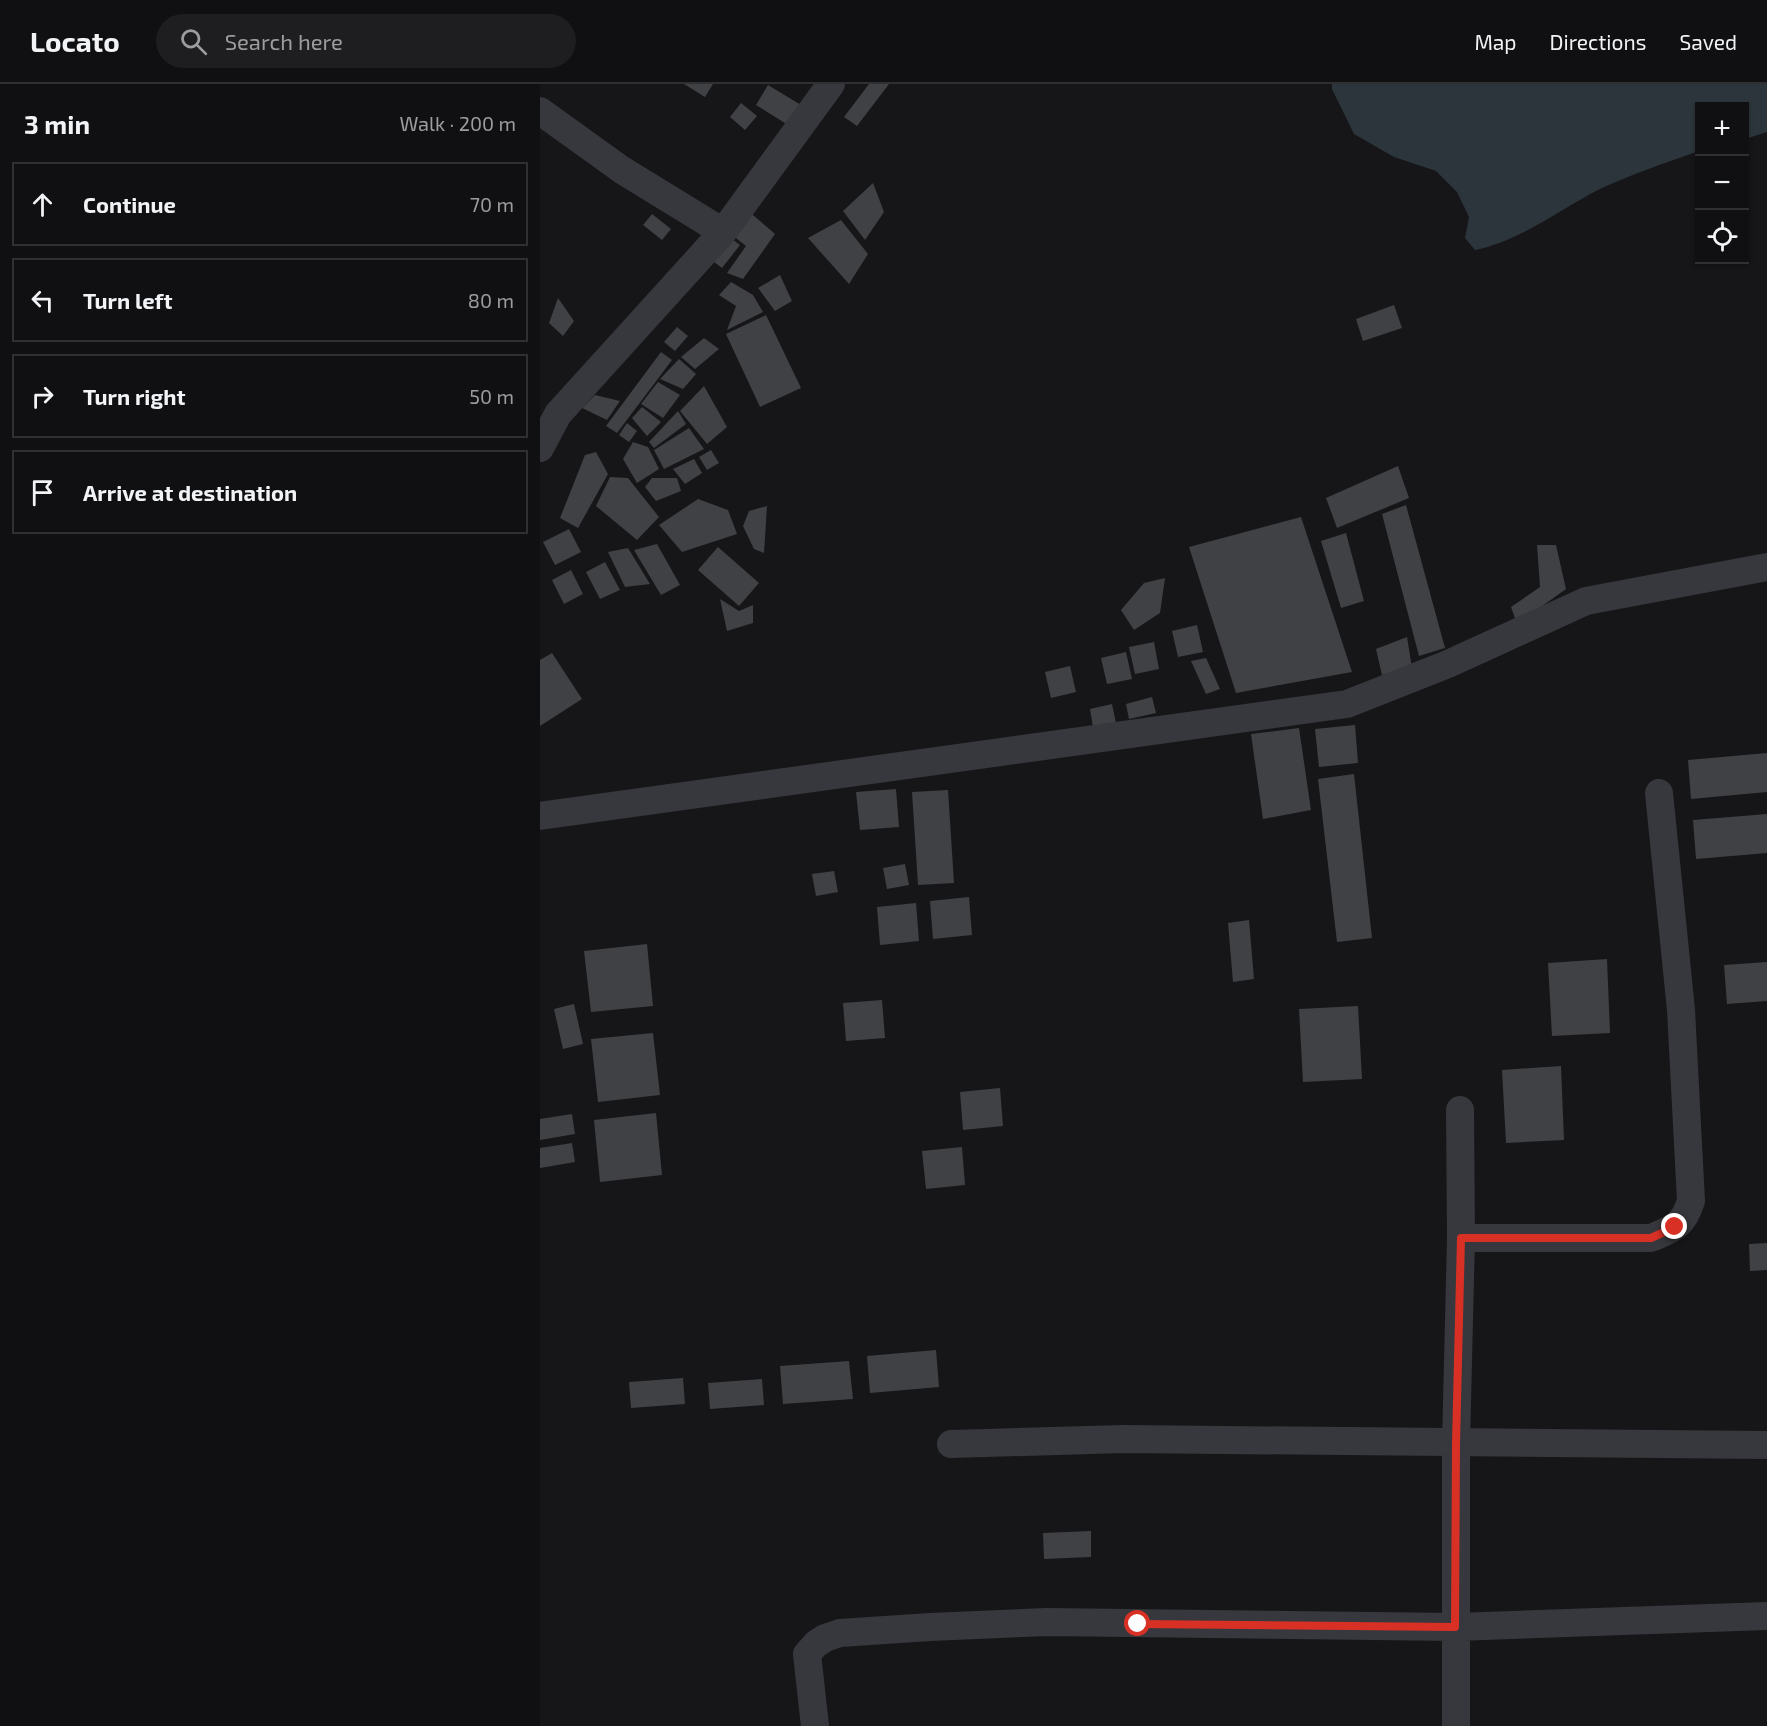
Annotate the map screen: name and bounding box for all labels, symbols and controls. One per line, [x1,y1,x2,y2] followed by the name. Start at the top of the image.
[156,14,576,68] search box
[30,24,120,58] text: Locato
[177,25,210,58] icon: search
[225,28,343,54] text: Search here
[1474,29,1517,54] text: Map
[1550,29,1646,54] text: Directions
[1679,29,1737,54] text: Saved
[1695,102,1749,264] map controls
[1695,102,1749,156] button: +
[24,108,90,139] text: 3 min
[399,111,516,135] text: Walk · 200 m
[1695,156,1749,210] button: −
[26,188,59,221] icon: ahead
[83,191,176,217] text: Continue
[470,192,514,216] text: 70 m
[1695,210,1749,264] button: locate
[26,284,59,317] icon: left
[83,287,172,313] text: Turn left
[468,288,514,312] text: 80 m
[26,380,59,413] icon: right
[83,383,185,409] text: Turn right
[469,384,514,408] text: 50 m
[26,476,59,509] icon: arrive
[83,479,297,505] text: Arrive at destination
[1661,1213,1687,1239] route end
[1124,1610,1150,1636] route start

